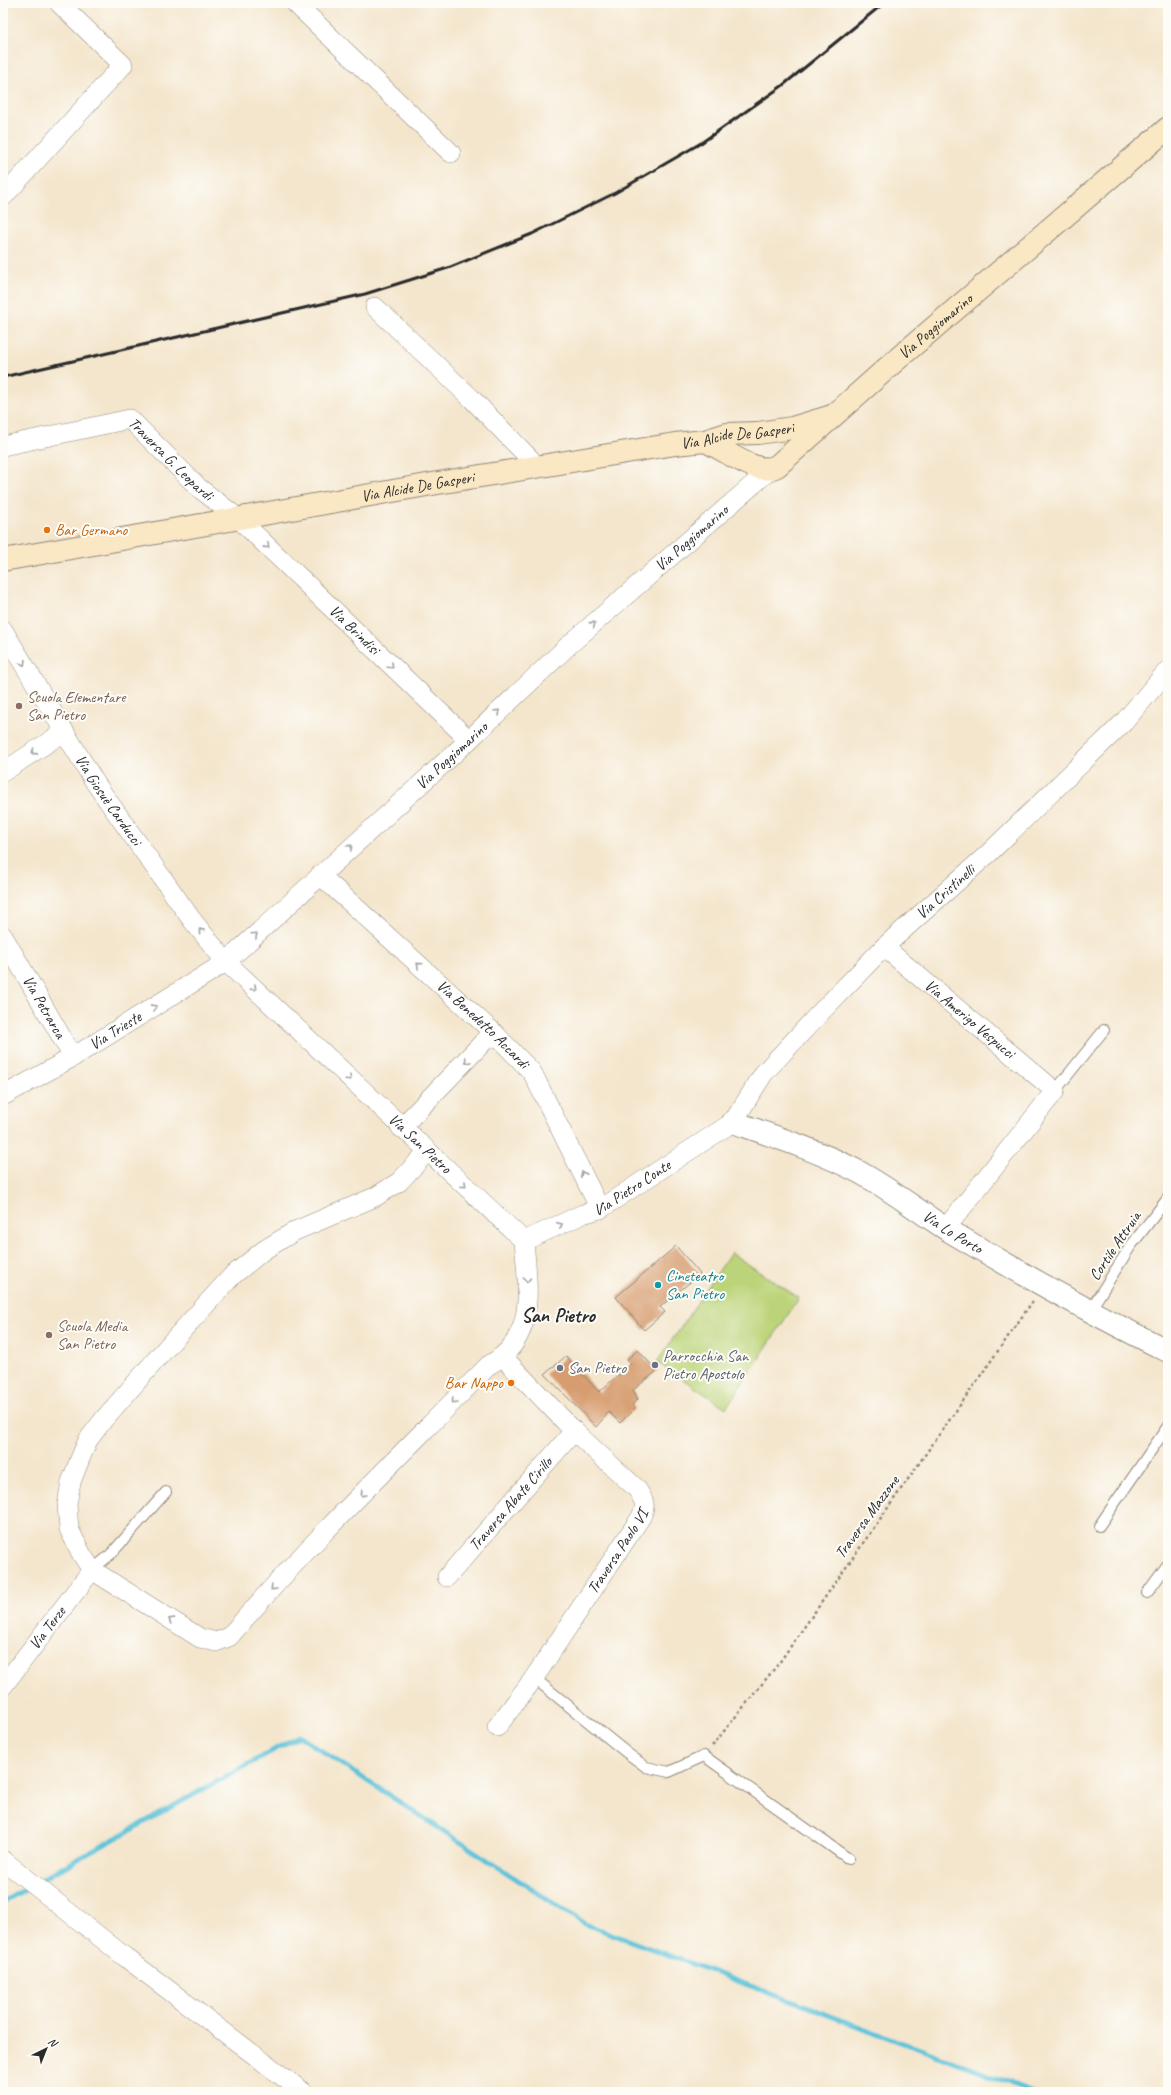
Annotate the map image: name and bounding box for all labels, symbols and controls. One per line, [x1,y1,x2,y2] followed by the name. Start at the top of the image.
[894,288,978,364] street label: Via Poggiomarino
[124,413,219,506] street label: Traversa G. Leopardi
[680,417,798,453] street label: Via Alcide De Gasperi
[360,467,477,506] street label: Via Alcide De Gasperi
[651,499,734,576] street label: Via Poggiomarino
[55,520,129,540] place label: Bar Germano
[42,525,52,535] marker: Bar Germano
[262,541,270,549] one-way arrow
[325,601,385,660] street label: Via Brindisi
[589,621,596,628] one-way arrow
[18,659,26,666] one-way arrow
[386,661,394,669] one-way arrow
[27,687,127,725] place label: Scuola Elementare San Pietro
[14,701,24,711] marker: Scuola Elementare San Pietro
[493,709,501,717] one-way arrow
[411,716,494,794] street label: Via Poggiomarino
[31,747,38,755] one-way arrow
[71,751,147,851] street label: Via Giosuè Carducci
[346,845,353,852] one-way arrow
[912,859,981,924] street label: Via Cristinelli
[199,929,206,936] one-way arrow
[250,932,258,940] one-way arrow
[416,962,424,969] one-way arrow
[18,972,71,1043] street label: Via Petrarca
[920,975,1020,1064] street label: Via Amerigo Vespucci
[432,976,535,1074] street label: Via Benedetto Accardi
[249,984,257,991] one-way arrow
[150,1004,157,1011] one-way arrow
[86,1006,147,1054] street label: Via Trieste
[464,1056,471,1064] one-way arrow
[344,1073,352,1081] one-way arrow
[384,1109,457,1179] street label: Via San Pietro
[592,1154,676,1220] street label: Via Pietro Conte
[580,1170,588,1178] one-way arrow
[460,1181,467,1188] one-way arrow
[919,1206,988,1259] street label: Via Lo Porto
[1085,1207,1146,1284] street label: Cortile Attruia
[555,1222,563,1230] one-way arrow
[666,1266,725,1304] place label: Cineteatro San Pietro
[523,1277,531,1283] one-way arrow
[653,1280,663,1290] marker: Cineteatro San Pietro
[521,1303,597,1328] district label: San Pietro
[57,1316,129,1354] place label: Scuola Media San Pietro
[44,1330,54,1340] marker: Scuola Media San Pietro
[663,1346,749,1384] place label: Parrocchia San Pietro Apostolo
[568,1358,627,1378] place label: San Pietro
[650,1360,660,1370] marker: Parrocchia San Pietro Apostolo
[555,1363,565,1373] marker: San Pietro
[445,1373,504,1393] place label: Bar Nappo
[506,1378,516,1388] marker: Bar Nappo
[451,1396,458,1404] one-way arrow
[464,1451,558,1555] street label: Traversa Abate Cirillo
[830,1470,905,1562] street label: Traversa Mazzone
[360,1489,368,1497] one-way arrow
[583,1504,654,1598] street label: Traversa Paolo VI
[270,1583,277,1591] one-way arrow
[25,1601,71,1654] street label: Via Terze
[168,1617,175,1624] one-way arrow
[26,2029,66,2069] north arrow
[46,2034,62,2051] text: N

